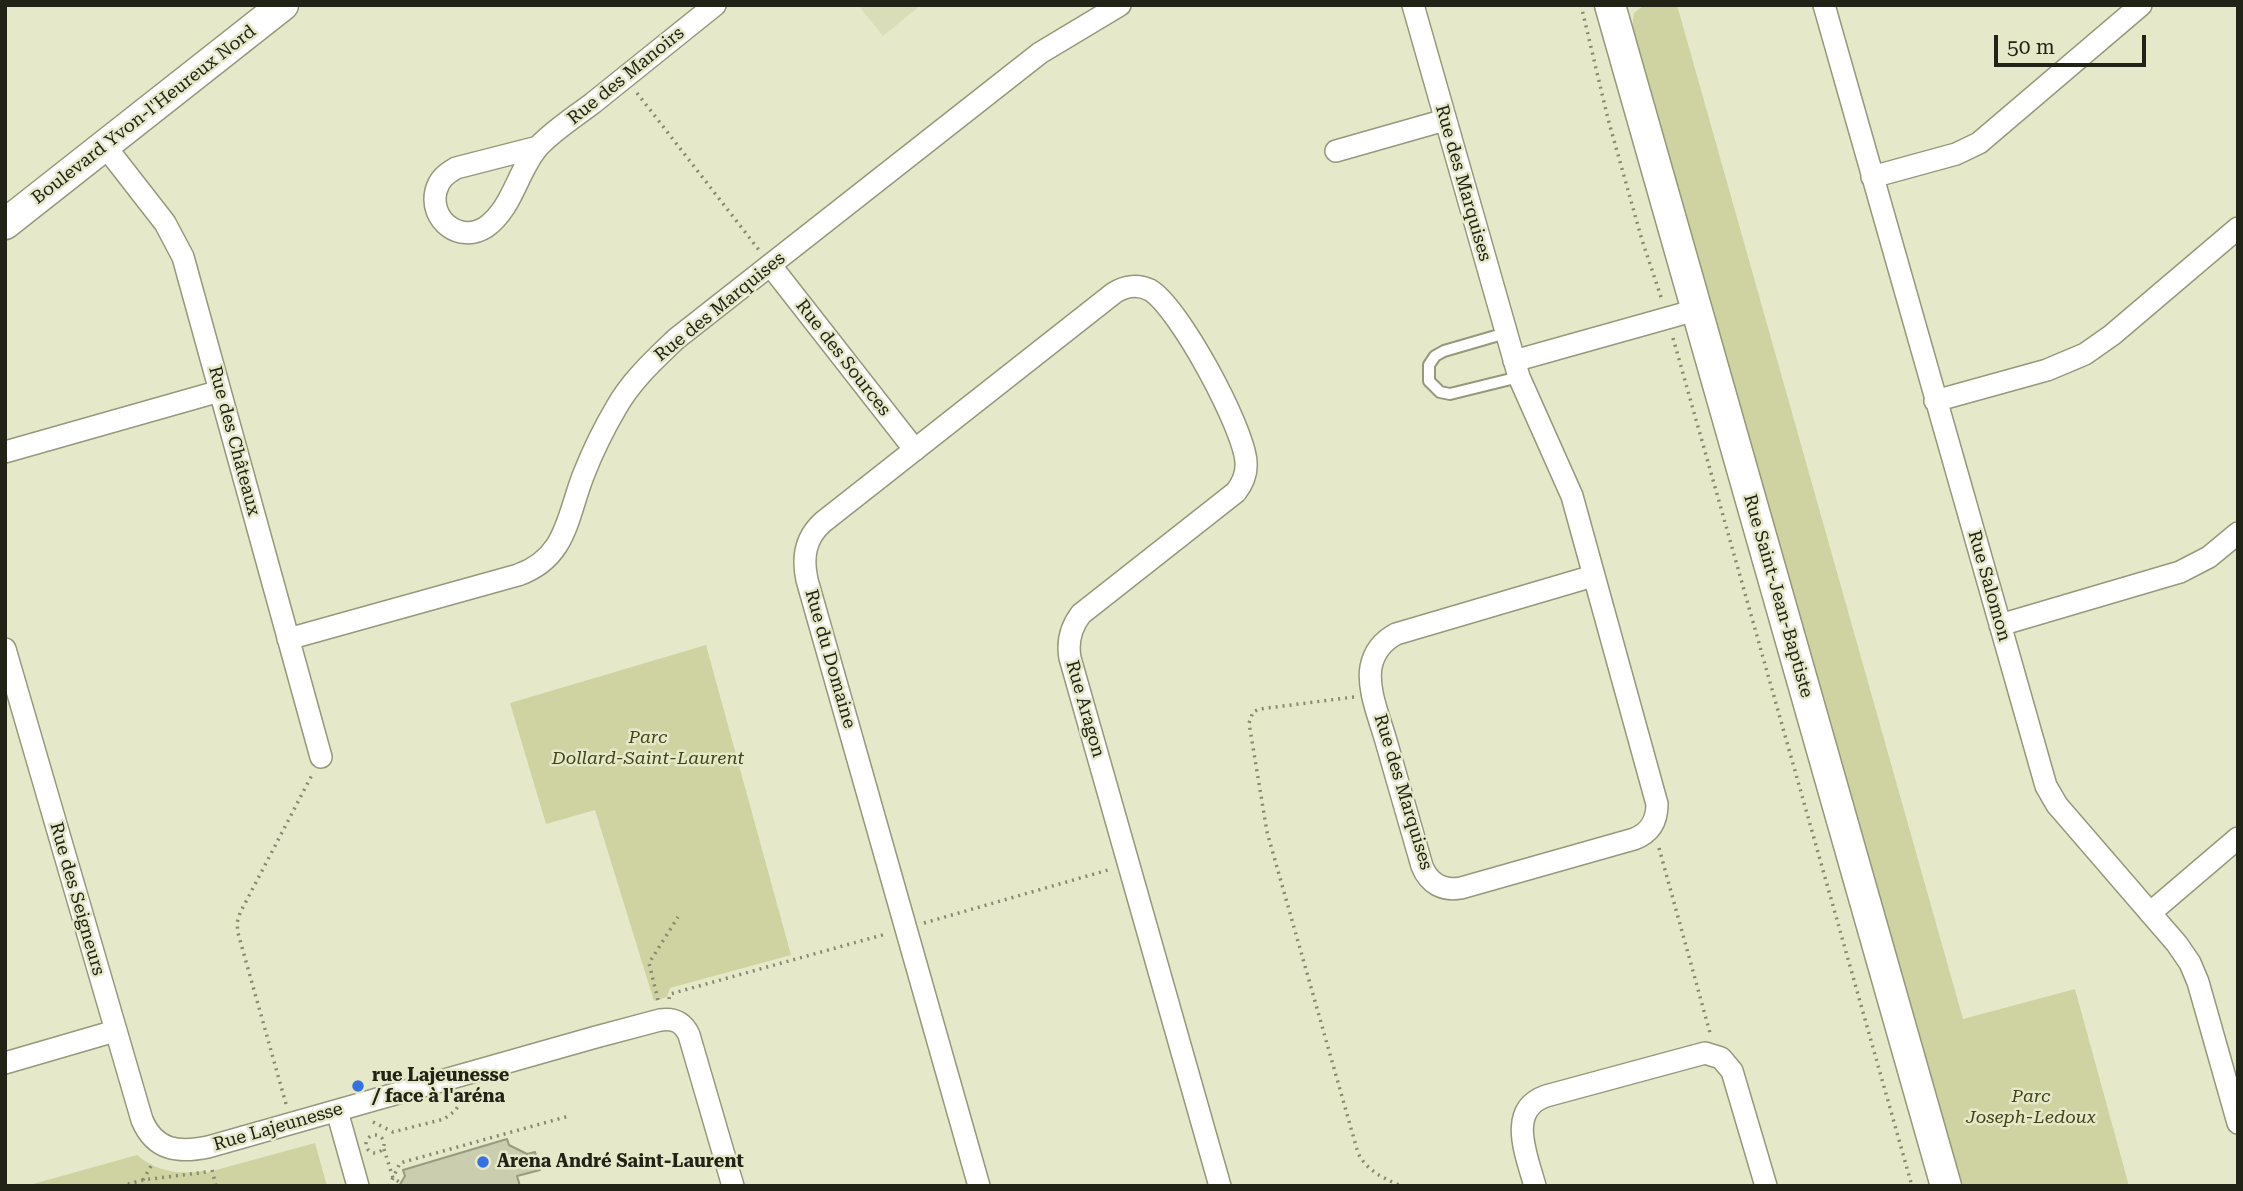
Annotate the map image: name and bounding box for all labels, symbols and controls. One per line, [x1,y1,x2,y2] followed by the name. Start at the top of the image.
[28,21,260,209] street label: Boulevard Yvon-l'Heureux Nord
[1998,21,2150,65] scale bar
[563,22,689,130] street label: Rue des Manoirs
[2007,35,2055,59] text: 50 m
[1430,102,1496,264] street label: Rue des Marquises
[650,248,790,366] street label: Rue des Marquises
[791,295,895,421] street label: Rue des Sources
[204,364,264,518] street label: Rue des Châteaux
[1739,492,1817,700] street label: Rue Saint-Jean-Baptiste
[1963,528,2015,644] street label: Rue Salomon
[800,587,860,731] street label: Rue du Domaine
[1061,658,1109,760] street label: Rue Aragon
[1369,712,1437,872] street label: Rue des Marquises
[552,727,744,770] park label: Parc Dollard-Saint-Laurent
[45,820,109,978] street label: Rue des Seigneurs
[372,1065,509,1108] place label: rue Lajeunesse / face à l'aréna
[350,1078,366,1094] marker: rue Lajeunesse / face à l'aréna
[1966,1086,2096,1128] park label: Parc Joseph-Ledoux
[211,1098,345,1156] street label: Rue Lajeunesse
[497,1151,744,1173] place label: Arena André Saint-Laurent
[475,1154,491,1170] marker: Arena André Saint-Laurent

